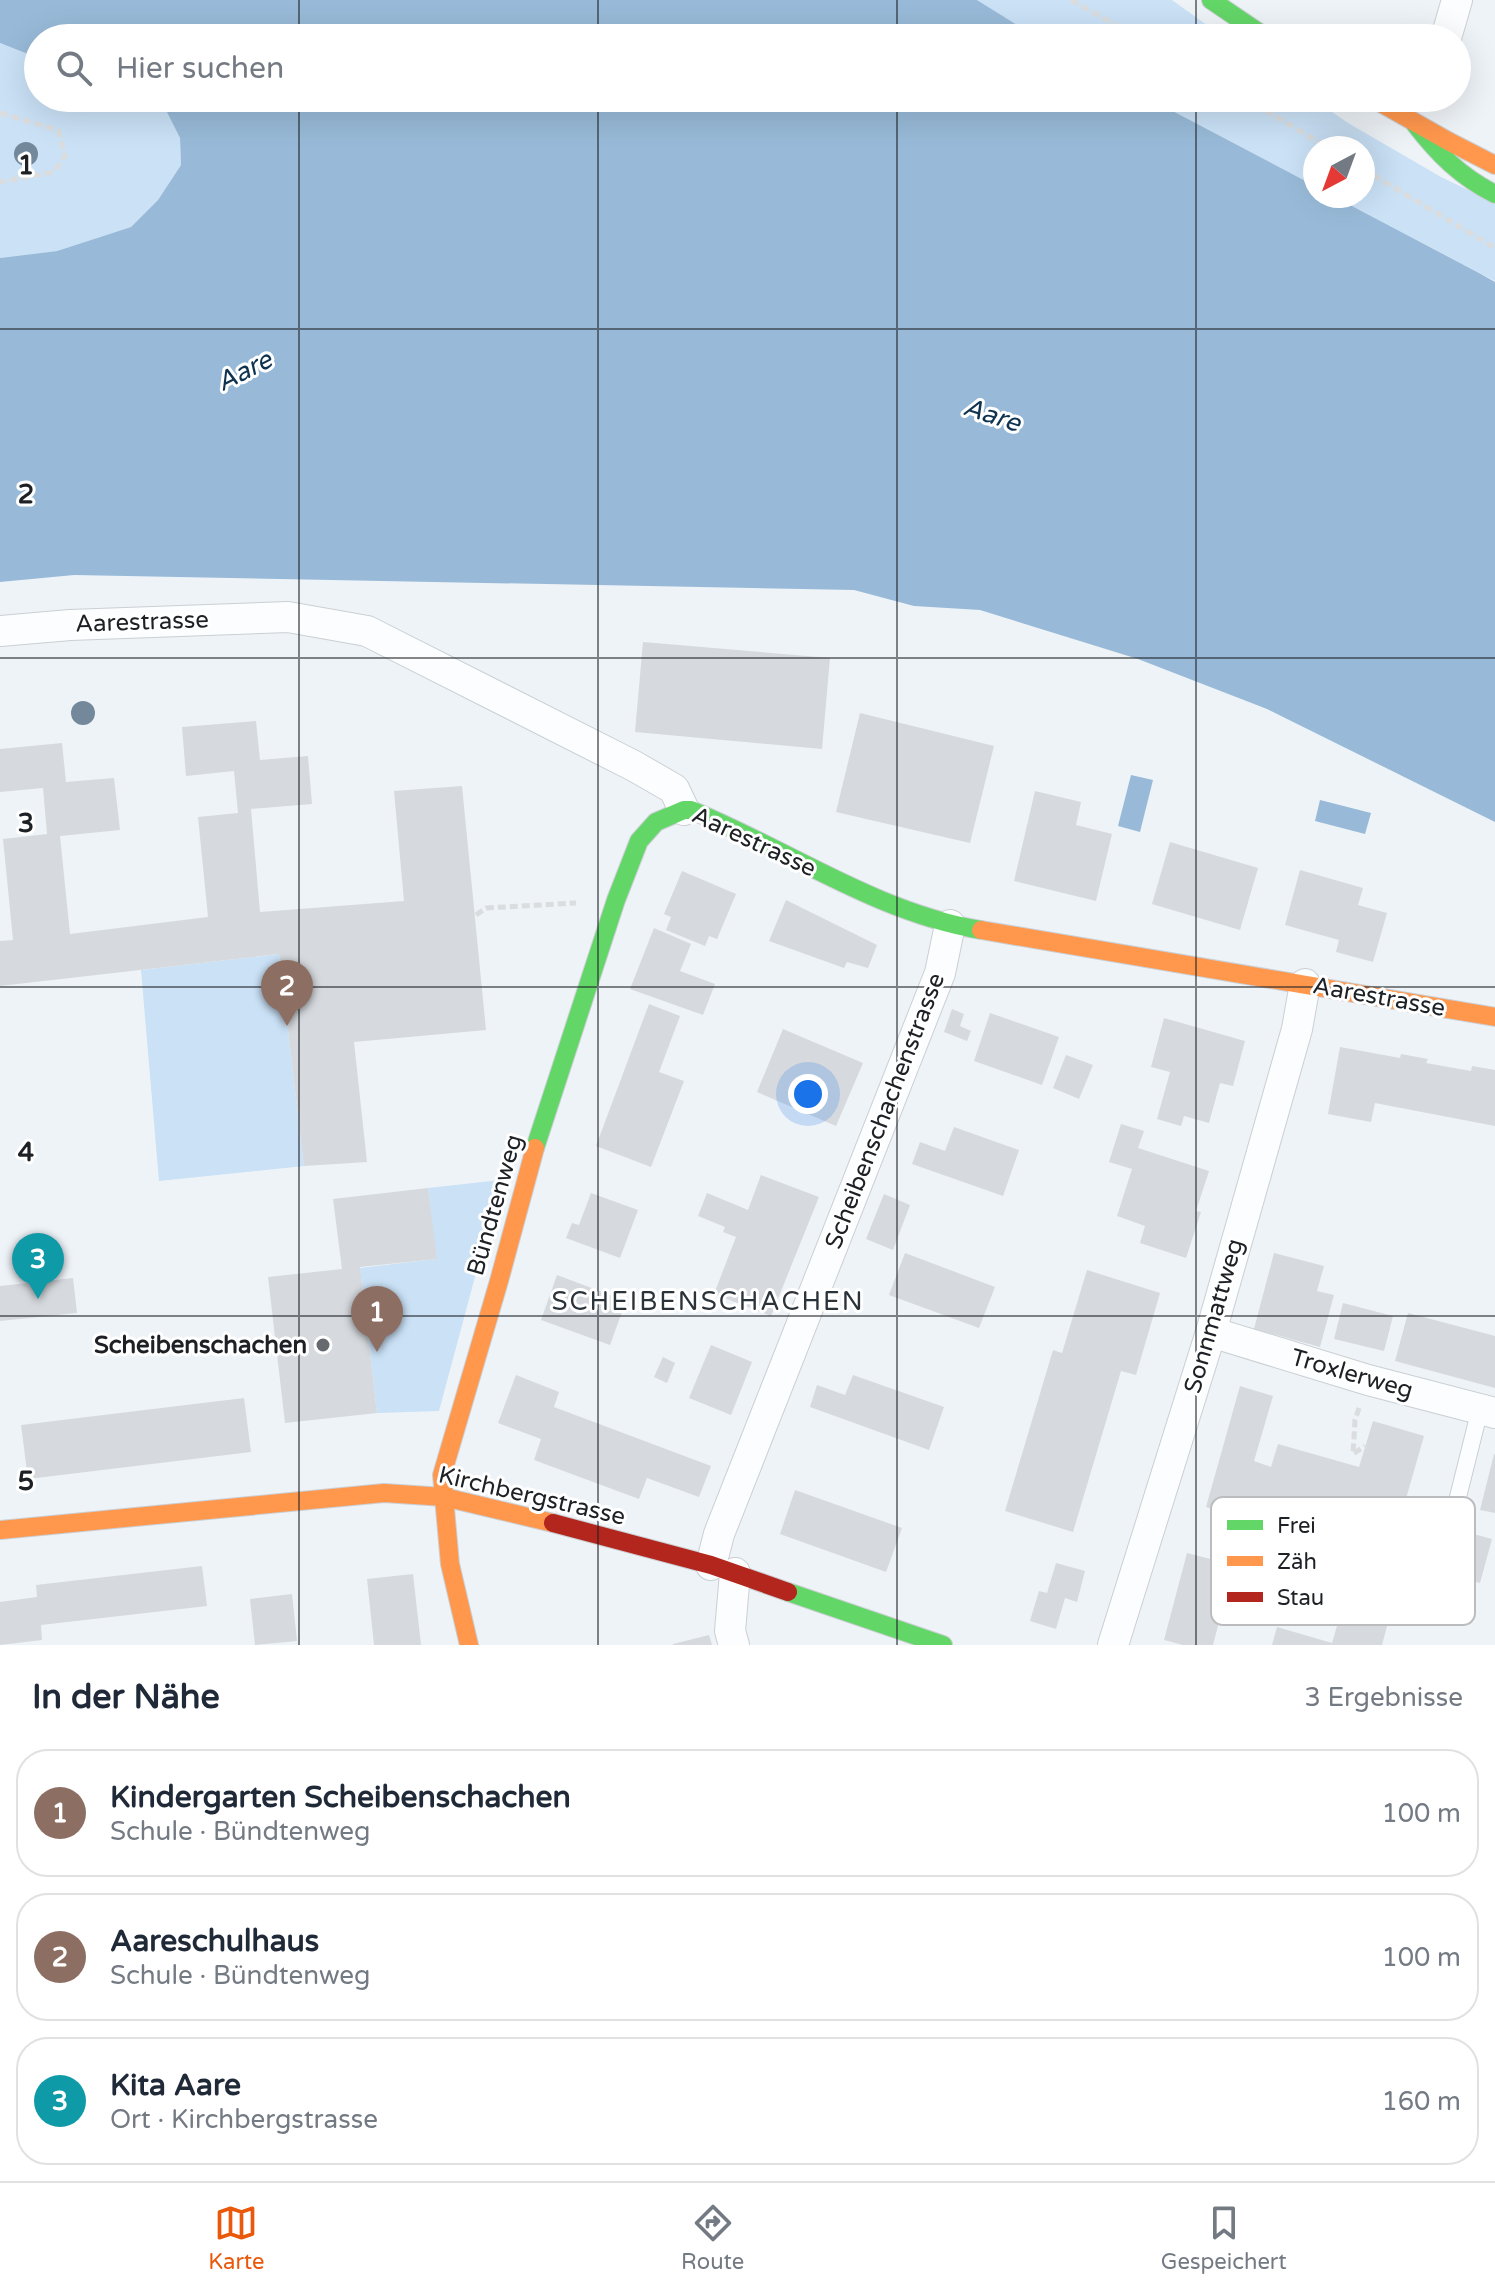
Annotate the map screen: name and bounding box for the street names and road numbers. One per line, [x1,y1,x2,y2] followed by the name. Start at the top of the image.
[75,605,209,639] street label: Aarestrasse
[687,801,821,883] street label: Aarestrasse
[819,969,951,1253] street label: Scheibenschachenstrasse
[1311,971,1447,1023] street label: Aarestrasse
[461,1131,529,1279] street label: Bündtenweg
[1178,1235,1250,1397] street label: Sonnmattweg
[1288,1343,1416,1405] street label: Troxlerweg
[436,1460,628,1532] street label: Kirchbergstrasse

